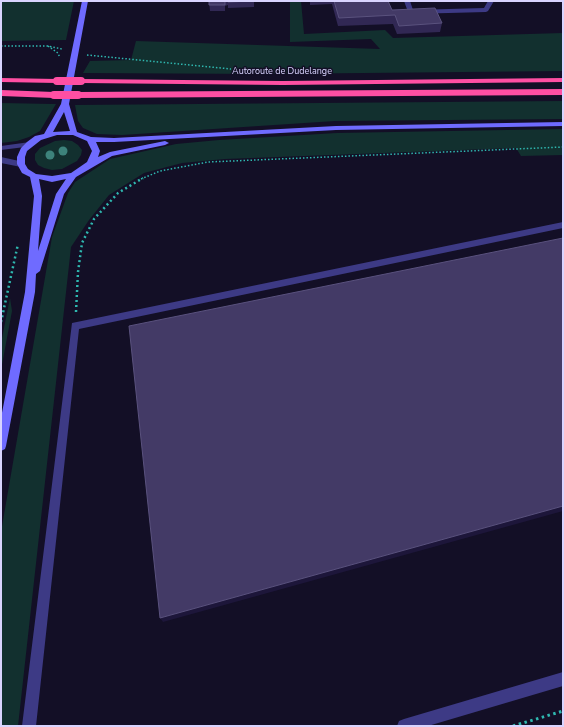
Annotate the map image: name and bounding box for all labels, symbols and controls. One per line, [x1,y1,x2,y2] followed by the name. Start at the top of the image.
[232,67,332,77] street label: Autoroute de Dudelange

